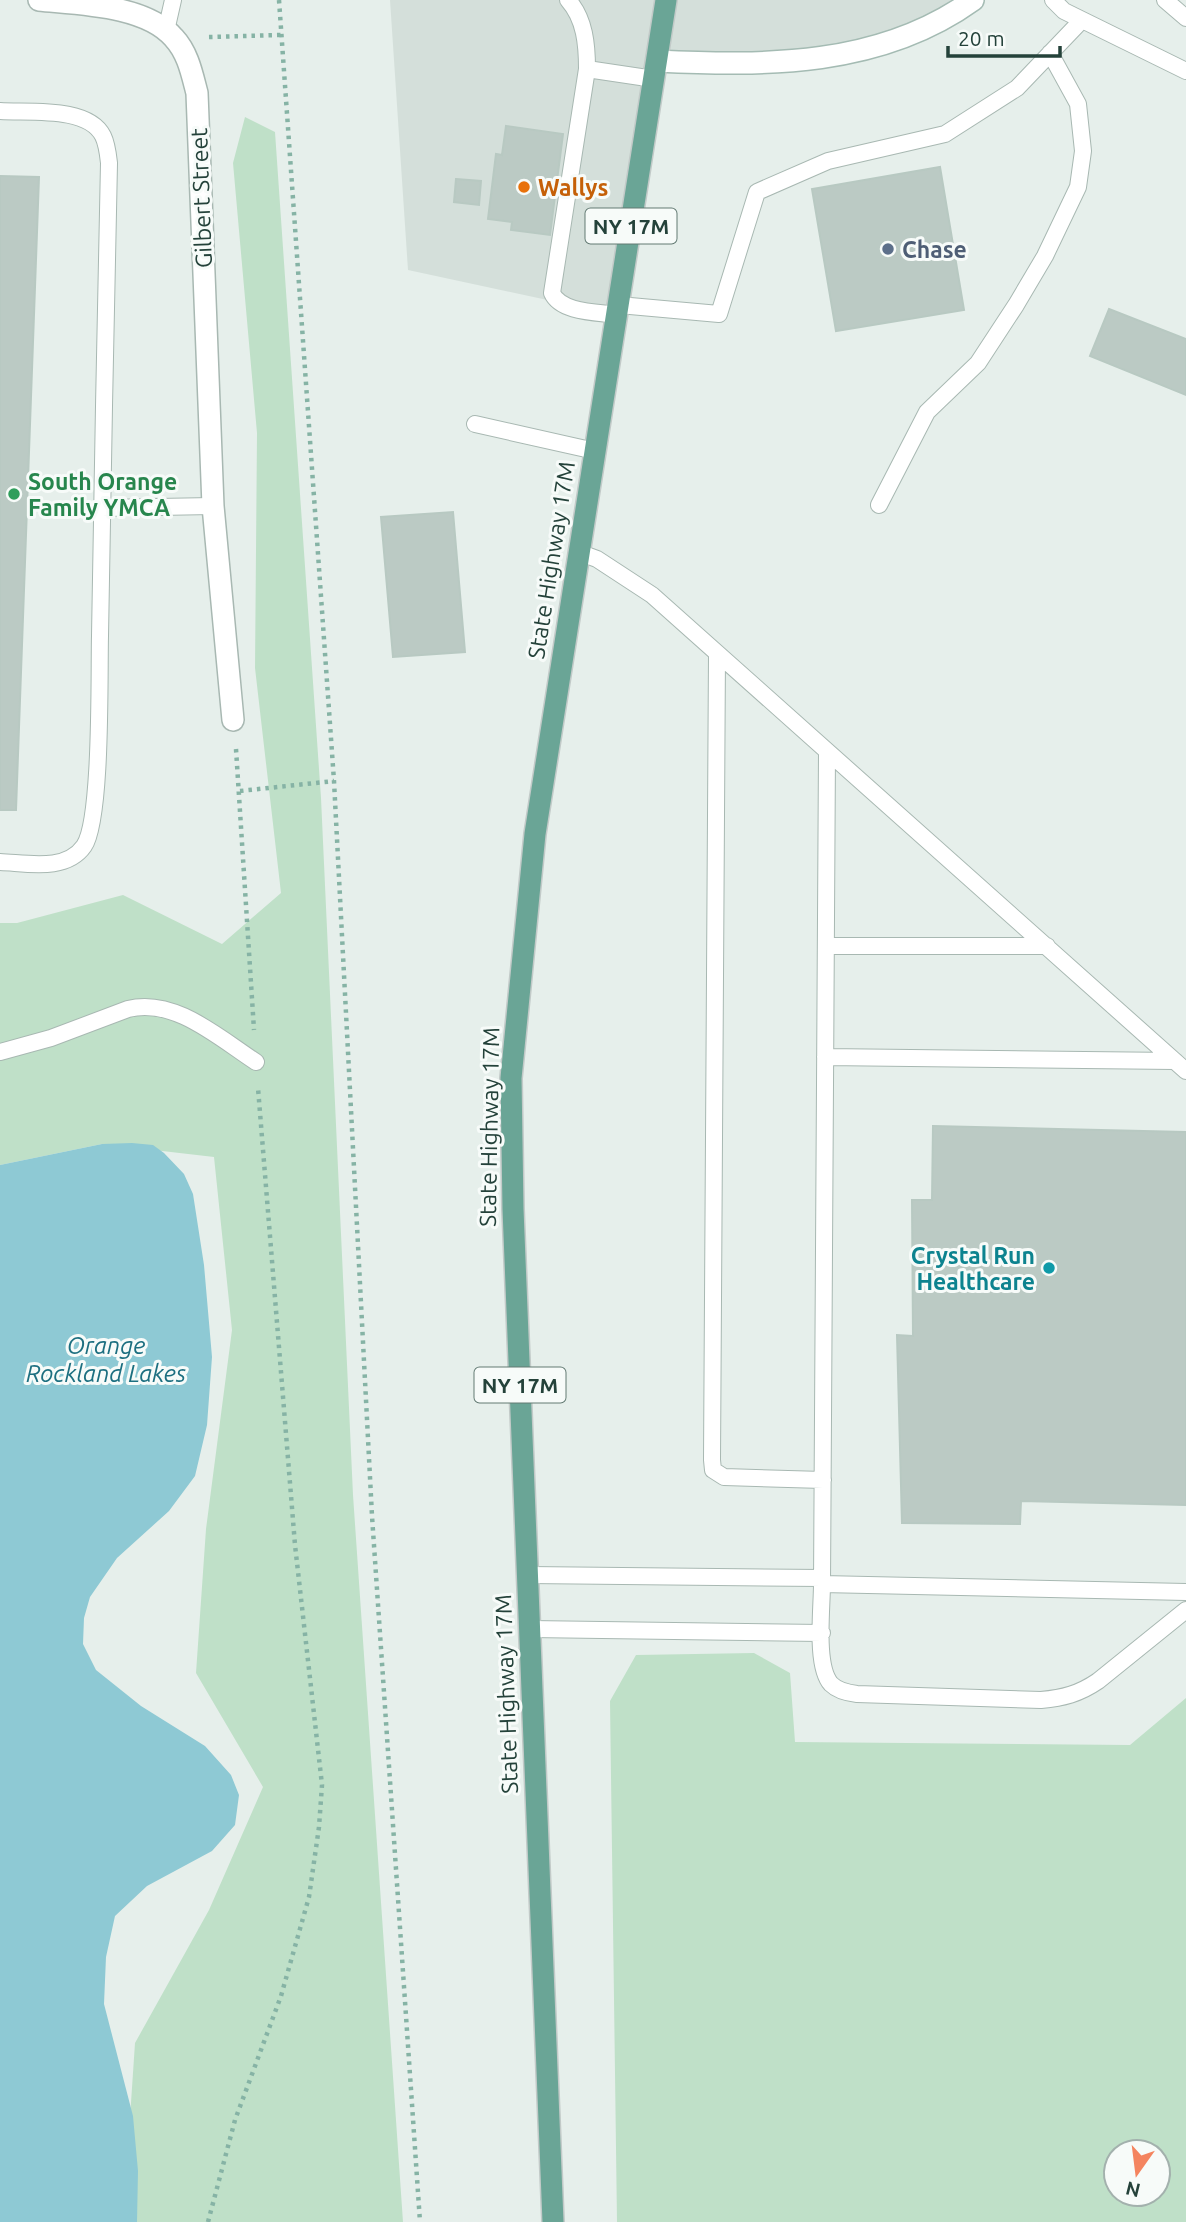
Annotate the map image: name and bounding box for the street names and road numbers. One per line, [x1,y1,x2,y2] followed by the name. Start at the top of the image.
[186,127,216,269] street label: Gilbert Street
[586,208,676,244] road number: NY 17M
[523,459,579,661] street label: State Highway 17M
[475,1027,503,1227] street label: State Highway 17M
[475,1368,566,1402] road number: NY 17M
[490,1594,522,1794] street label: State Highway 17M

